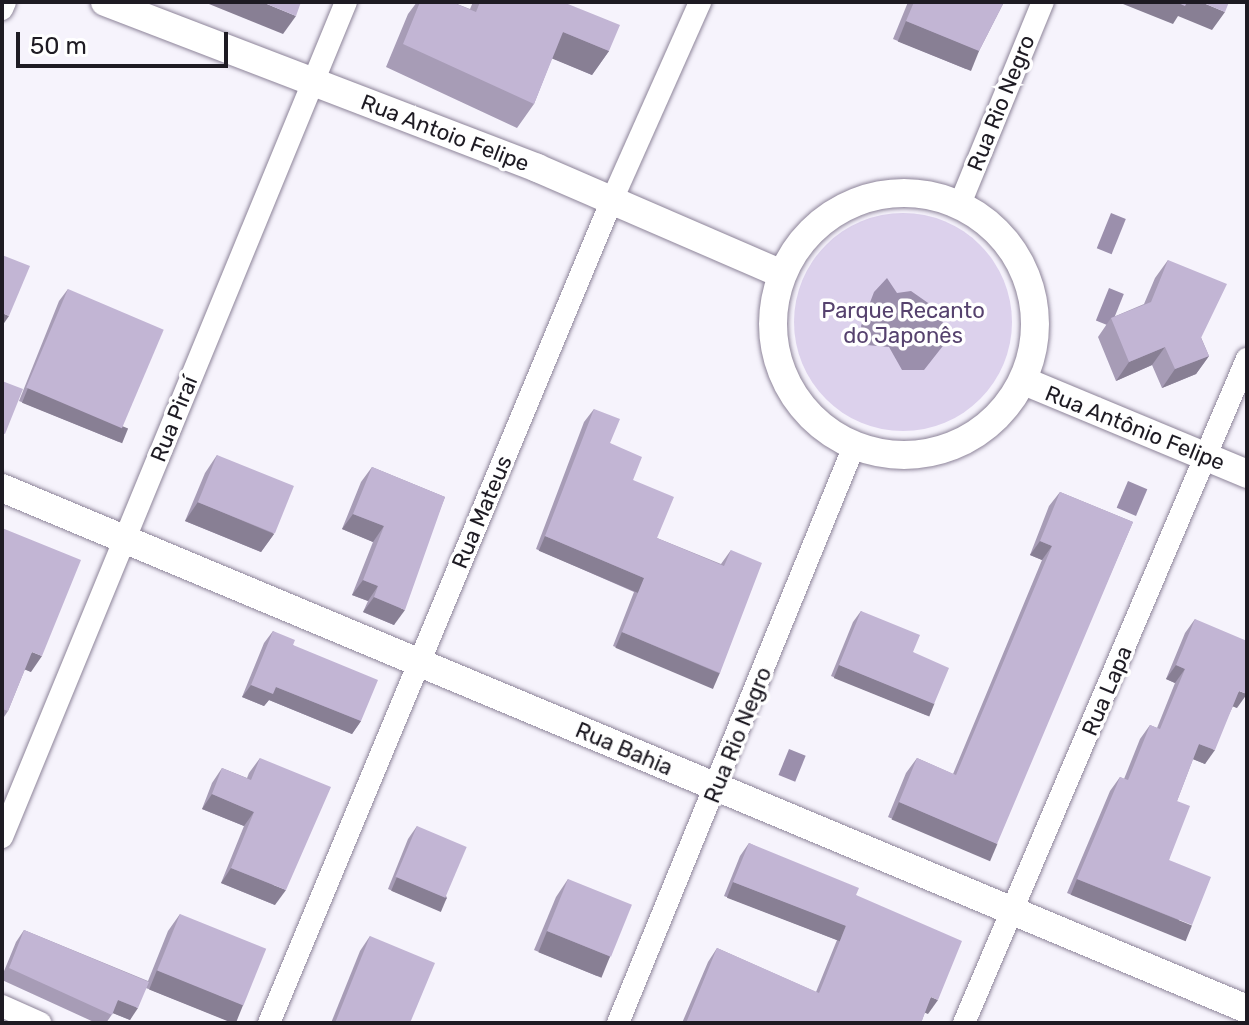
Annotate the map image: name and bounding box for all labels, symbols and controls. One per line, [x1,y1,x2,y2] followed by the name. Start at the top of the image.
[20,16,232,66] scale bar
[962,31,1040,175] street label: Rua Rio Negro
[30,32,87,60] text: 50 m
[357,89,533,177] street label: Rua Antoio Felipe
[821,297,985,348] park label: Parque Recanto do Japonês
[145,372,203,466] street label: Rua Piraí
[1041,380,1229,476] street label: Rua Antônio Felipe
[446,452,518,572] street label: Rua Mateus
[1076,642,1138,740] street label: Rua Lapa
[699,663,777,807] street label: Rua Rio Negro
[571,717,677,781] street label: Rua Bahia

